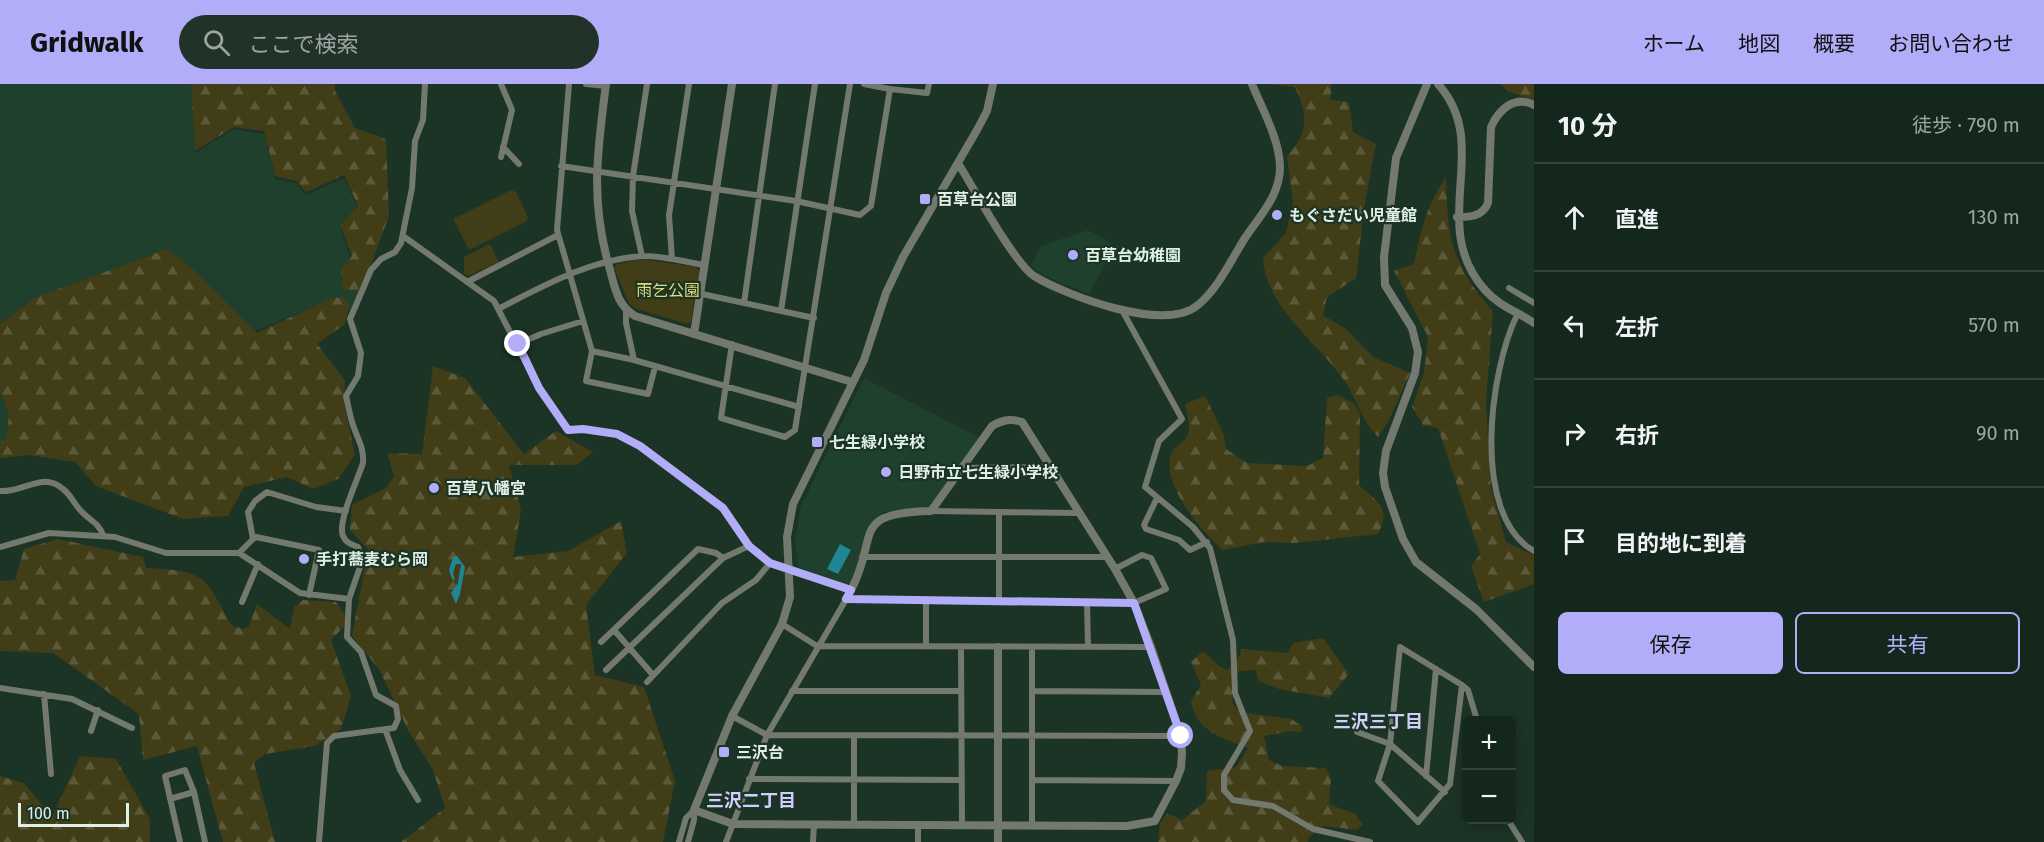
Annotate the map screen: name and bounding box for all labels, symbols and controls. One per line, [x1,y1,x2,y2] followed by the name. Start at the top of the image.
[179,15,599,69] search box
[30,26,143,59] text: Gridwalk
[200,26,233,59] icon: search
[248,31,358,58] text: ここで検索
[1643,31,1705,57] text: ホーム
[1738,31,1780,57] text: 地図
[1813,31,1855,57] text: 概要
[1888,31,2014,57] text: お問い合わせ
[1558,111,1617,142] text: 10 分
[1912,113,2020,137] text: 徒歩 · 790 m
[937,190,1017,209] place label: 百草台公園
[918,192,932,206] marker: 百草台公園
[1558,201,1591,234] icon: ahead
[1968,205,2020,229] text: 130 m
[1289,206,1417,225] place label: もぐさだい児童館
[1615,206,1659,233] text: 直進
[1270,208,1284,222] marker: もぐさだい児童館
[1085,246,1181,265] place label: 百草台幼稚園
[1066,248,1080,262] marker: 百草台幼稚園
[636,281,700,300] park label: 雨乞公園
[1558,309,1591,342] icon: left
[1968,313,2020,337] text: 570 m
[1615,314,1659,341] text: 左折
[504,330,530,356] route end
[1558,417,1591,450] icon: right
[1976,421,2020,445] text: 90 m
[1615,422,1659,449] text: 右折
[829,433,925,452] place label: 七生緑小学校
[810,435,824,449] marker: 七生緑小学校
[898,463,1058,482] place label: 日野市立七生緑小学校
[879,465,893,479] marker: 日野市立七生緑小学校
[446,479,526,498] place label: 百草八幡宮
[427,481,441,495] marker: 百草八幡宮
[1558,525,1591,558] icon: arrive
[1615,530,1747,557] text: 目的地に到着
[316,550,428,569] place label: 手打蕎麦むら岡
[297,552,311,566] marker: 手打蕎麦むら岡
[1558,612,1783,674] button: 保存
[1795,612,2020,674] button: 共有
[1333,711,1423,733] district label: 三沢三丁目
[1462,716,1516,824] map controls
[1462,716,1516,770] button: +
[1167,722,1193,748] route start
[736,743,784,762] place label: 三沢台
[717,745,731,759] marker: 三沢台
[1462,770,1516,824] button: −
[706,790,796,812] district label: 三沢二丁目
[18,800,129,828] scale bar
[27,804,70,823] text: 100 m

